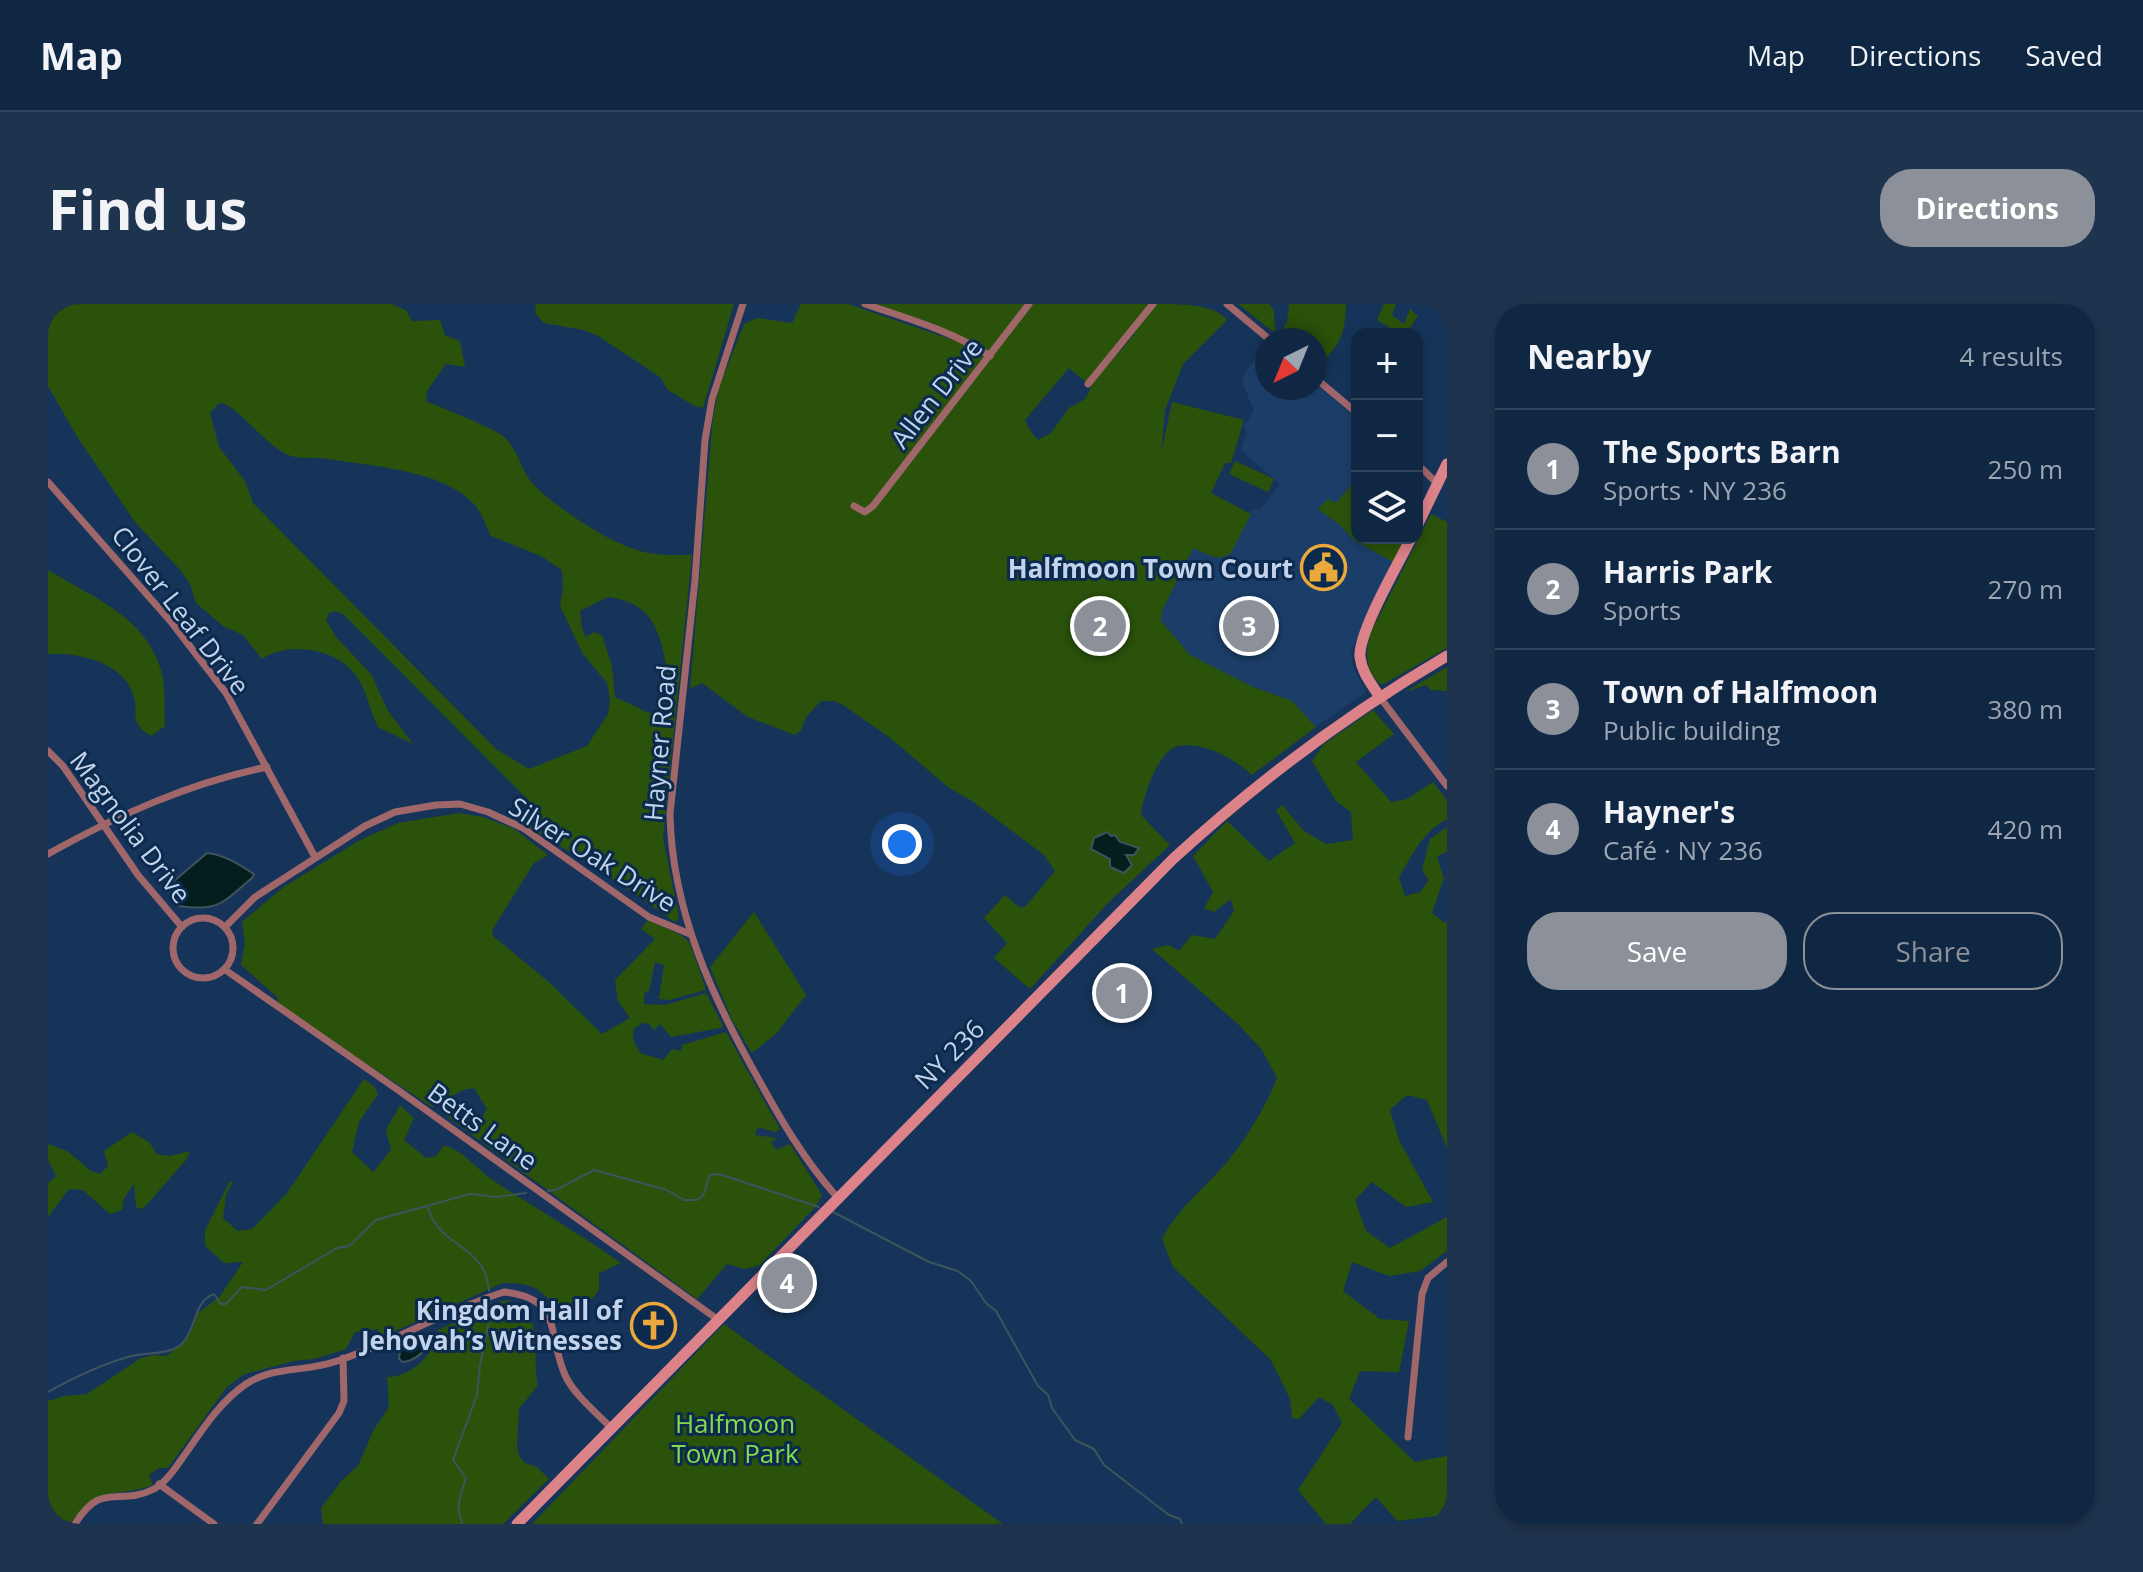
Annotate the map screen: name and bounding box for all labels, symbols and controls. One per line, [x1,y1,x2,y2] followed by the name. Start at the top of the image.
[40,29,123,81] text: Map
[1747,36,1805,74] text: Map
[1849,36,1981,74] text: Directions
[2025,36,2103,74] text: Saved
[1880,169,2095,247] button: Directions
[48,170,247,246] text: Find us
[1255,328,1327,400] north arrow
[1351,328,1423,544] map controls
[1351,328,1423,400] button: +
[882,330,990,456] street label: Allen Drive
[1527,333,1652,379] text: Nearby
[1960,338,2063,374] text: 4 results
[1351,400,1423,472] button: −
[1603,431,1841,472] text: The Sports Barn
[1546,451,1560,487] text: 1
[1988,451,2063,487] text: 250 m
[1351,472,1423,544] button: layers
[1603,472,1787,508] text: Sports · NY 236
[104,518,258,702] street label: Clover Leaf Drive
[1300,544,1348,592] public building icon: Halfmoon Town Court
[1008,550,1293,586] place label: Halfmoon Town Court
[1603,551,1772,592] text: Harris Park
[1546,571,1560,607] text: 2
[1988,571,2063,607] text: 270 m
[1603,592,1681,628] text: Sports
[1074,596,1126,656] pin: 2
[1223,596,1275,656] pin: 3
[634,663,684,823] street label: Hayner Road
[1603,671,1878,712] text: Town of Halfmoon
[1546,691,1560,727] text: 3
[1988,691,2063,727] text: 380 m
[1603,712,1780,748] text: Public building
[62,744,200,910] street label: Magnolia Drive
[502,788,684,920] street label: Silver Oak Drive
[1603,791,1735,832] text: Hayner's
[1546,811,1560,847] text: 4
[1988,811,2063,847] text: 420 m
[882,824,922,864] your location
[1603,832,1763,868] text: Café · NY 236
[1527,912,1787,990] button: Save
[1803,912,2063,990] button: Share
[1096,963,1148,1023] pin: 1
[906,1011,992,1097] street label: NY 236
[421,1074,545,1178] street label: Betts Lane
[761,1253,813,1313] pin: 4
[359,1292,624,1358] place label: Kingdom Hall of Jehovah’s Witnesses
[629,1301,677,1349] church icon: Kingdom Hall of Jehovah’s Witnesses
[671,1405,799,1471] park label: Halfmoon Town Park

